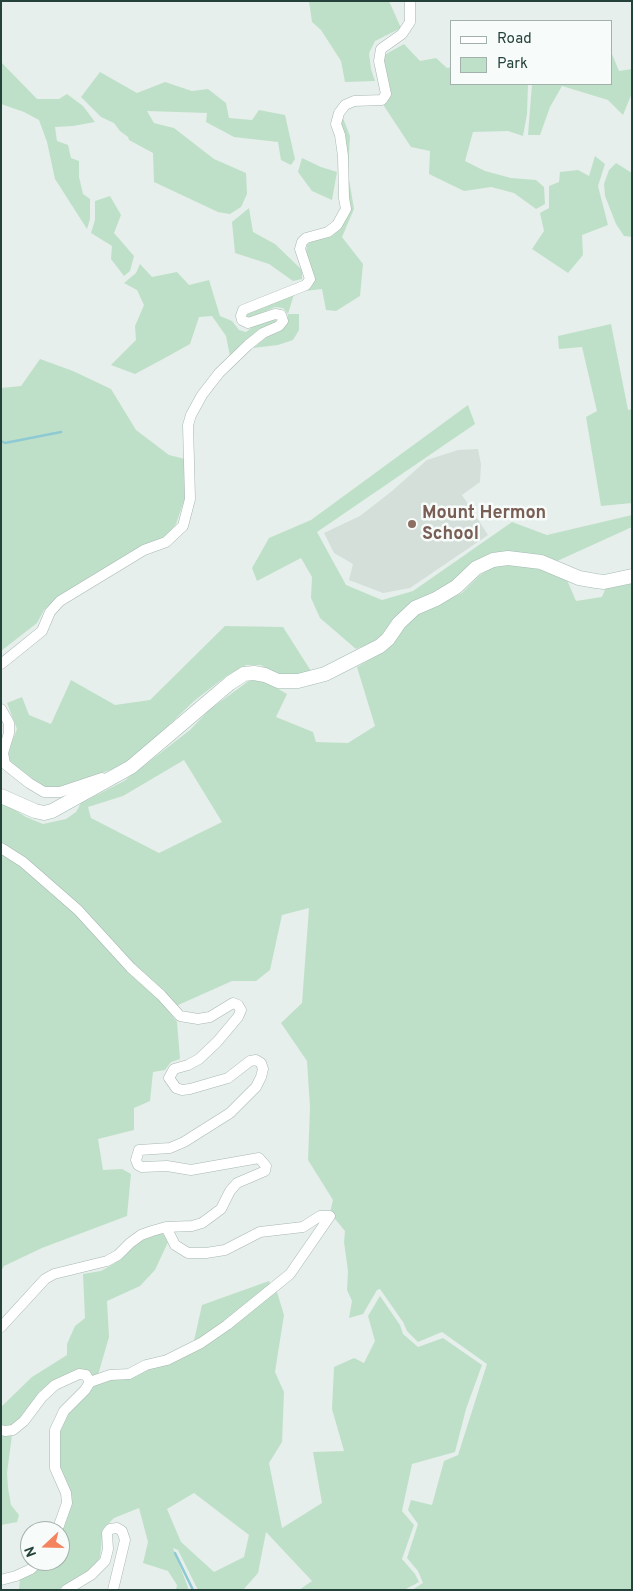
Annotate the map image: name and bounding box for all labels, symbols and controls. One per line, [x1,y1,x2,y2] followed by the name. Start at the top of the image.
[450,20,613,85] legend
[497,30,532,49] text: Road
[497,55,528,74] text: Park
[422,503,546,546] place label: Mount Hermon School
[406,518,418,530] marker: Mount Hermon School
[20,1521,70,1571] north arrow
[22,1543,41,1559] text: N

